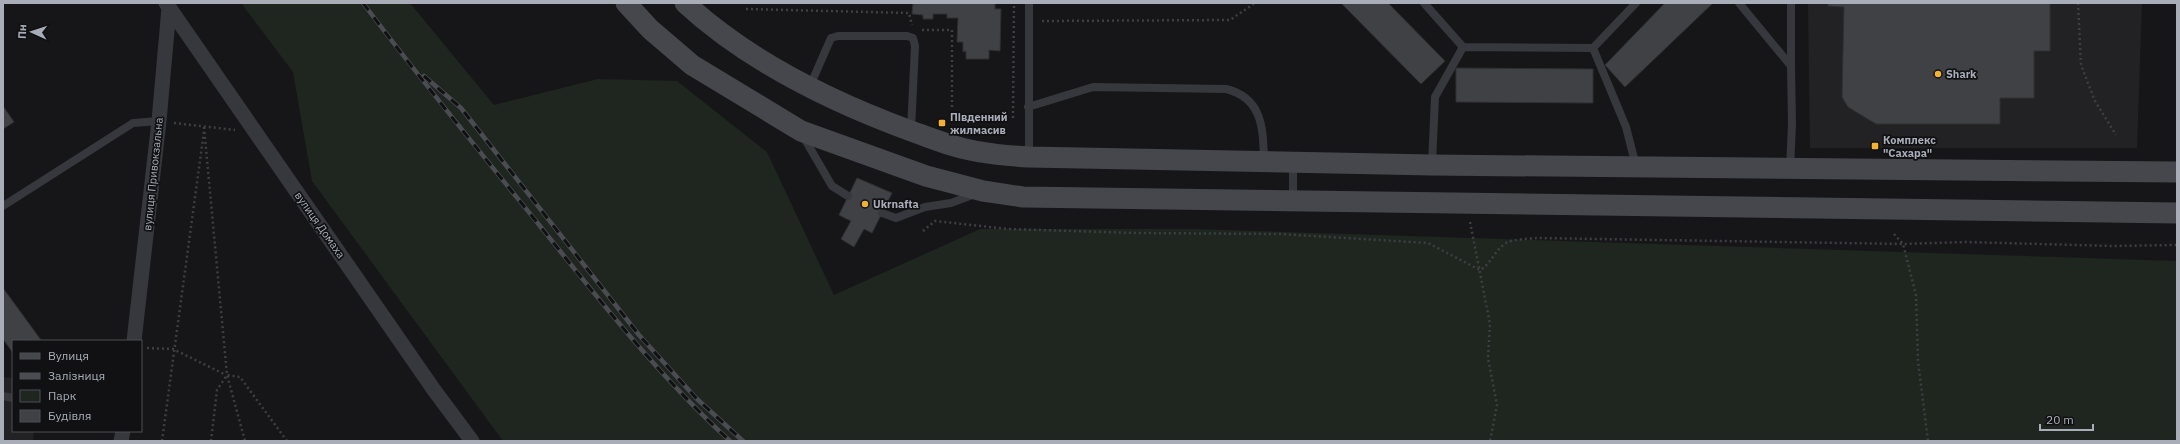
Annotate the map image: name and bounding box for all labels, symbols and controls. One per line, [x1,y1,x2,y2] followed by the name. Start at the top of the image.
[12,12,52,52] north arrow
[15,24,29,39] text: Пн
[1946,67,1977,81] place label: Shark
[1933,69,1943,79] marker: Shark
[950,110,1008,137] place label: Південний жилмасив
[140,117,166,231] street label: вулиця Привокзальна
[937,118,947,128] marker: Південний жилмасив
[1883,133,1936,160] place label: Комплекс "Сахара"
[1870,141,1880,151] marker: Комплекс "Сахара"
[292,189,348,261] street label: вулиця Домаха
[873,197,919,211] place label: Ukrnafta
[860,199,870,209] marker: Ukrnafta
[12,340,142,432] legend
[48,348,89,363] text: Вулиця
[48,368,105,383] text: Залізниця
[48,388,77,403] text: Парк
[2040,406,2093,432] scale bar
[48,408,91,423] text: Будівля
[2046,412,2074,427] text: 20 m

